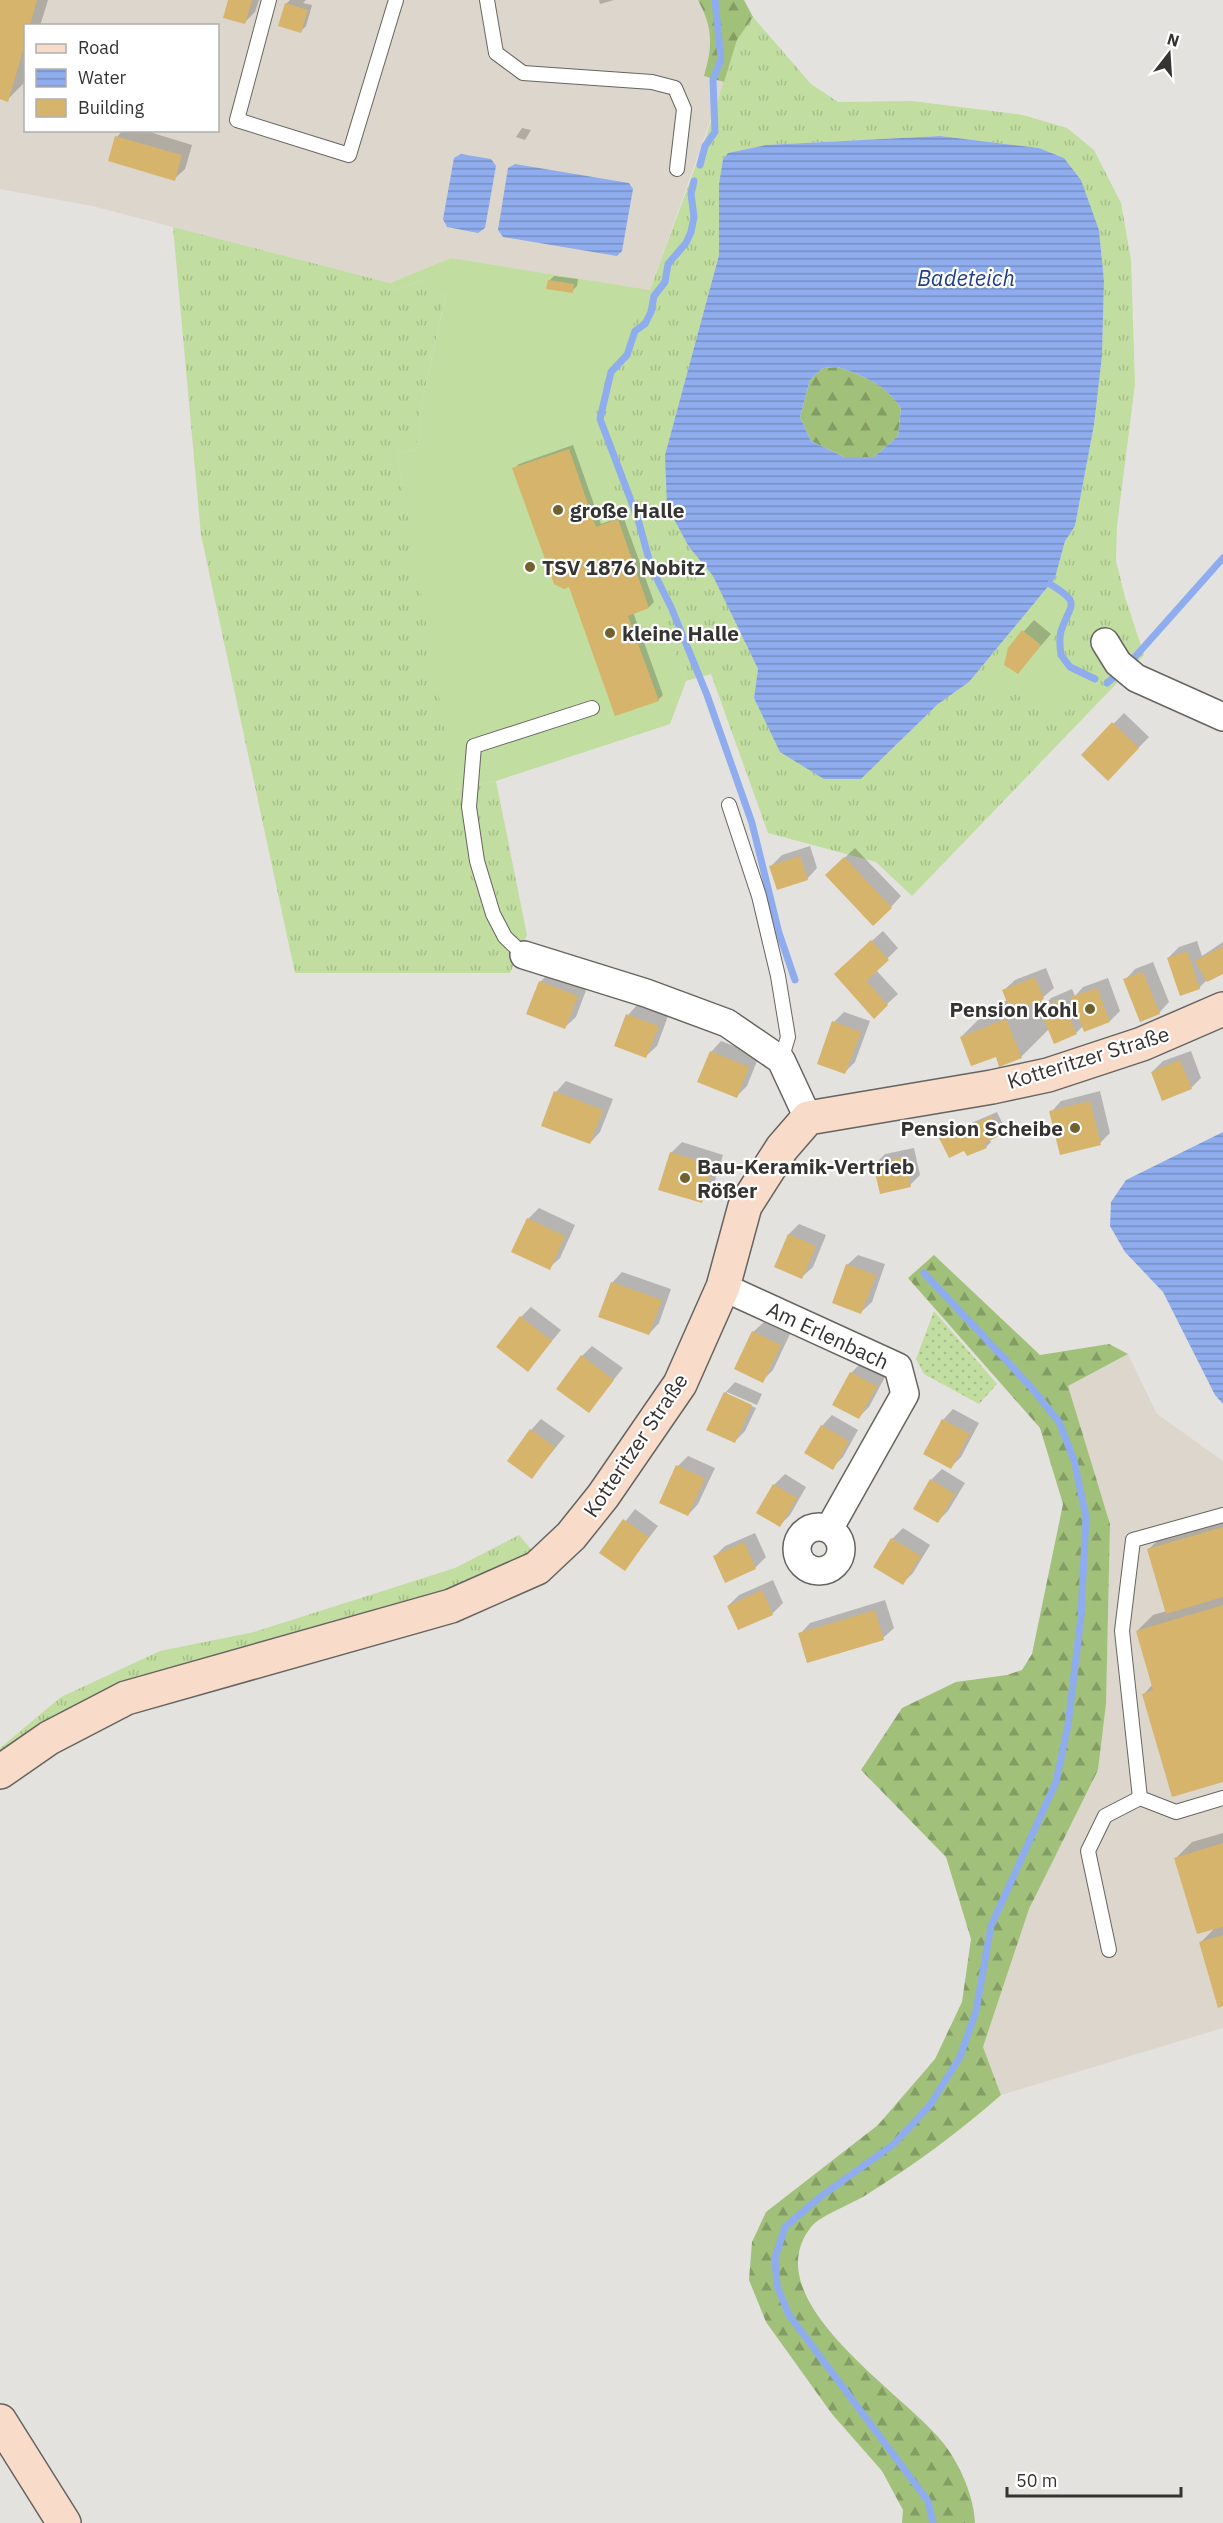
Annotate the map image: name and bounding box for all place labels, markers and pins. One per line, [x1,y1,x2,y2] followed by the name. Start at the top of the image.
[570,496,685,524] place label: große Halle
[551,503,565,517] marker: große Halle
[542,553,706,581] place label: TSV 1876 Nobitz
[523,560,537,574] marker: TSV 1876 Nobitz
[622,619,739,647] place label: kleine Halle
[603,626,617,640] marker: kleine Halle
[950,995,1078,1023] place label: Pension Kohl
[1083,1002,1097,1016] marker: Pension Kohl
[901,1114,1063,1142] place label: Pension Scheibe
[1068,1121,1082,1135] marker: Pension Scheibe
[697,1152,914,1204] place label: Bau-Keramik-Vertrieb Rößer
[678,1171,692,1185] marker: Bau-Keramik-Vertrieb Rößer

